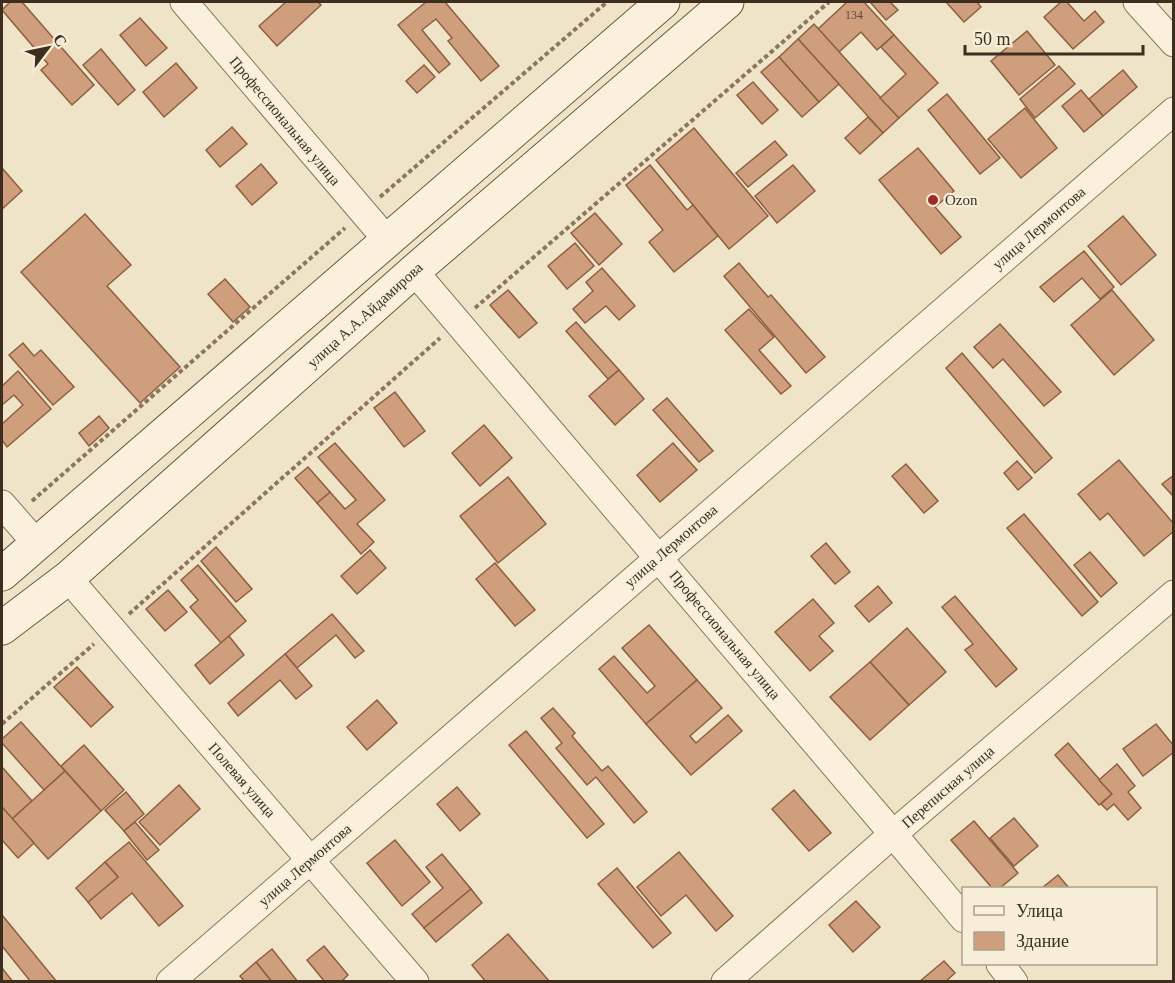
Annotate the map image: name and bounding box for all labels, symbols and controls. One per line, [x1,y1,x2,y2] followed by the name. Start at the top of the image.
[845,8,863,22] house number: 134
[18,18,78,78] north arrow
[965,18,1144,56] scale bar
[974,29,1011,49] text: 50 m
[50,31,71,50] text: С
[226,53,344,189] street label: Профессиональная улица
[990,183,1089,272] street label: улица Лермонтова
[945,192,978,208] place label: Ozon
[926,193,940,207] marker: Ozon
[304,259,426,371] street label: улица А.А.Айдамирова
[622,501,721,590] street label: улица Лермонтова
[666,567,784,703] street label: Профессиональная улица
[205,739,279,821] street label: Полевая улица
[899,742,998,831] street label: Переписная улица
[256,820,355,909] street label: улица Лермонтова
[962,887,1157,965] legend
[1016,901,1063,921] text: Улица
[1016,931,1069,951] text: Здание

